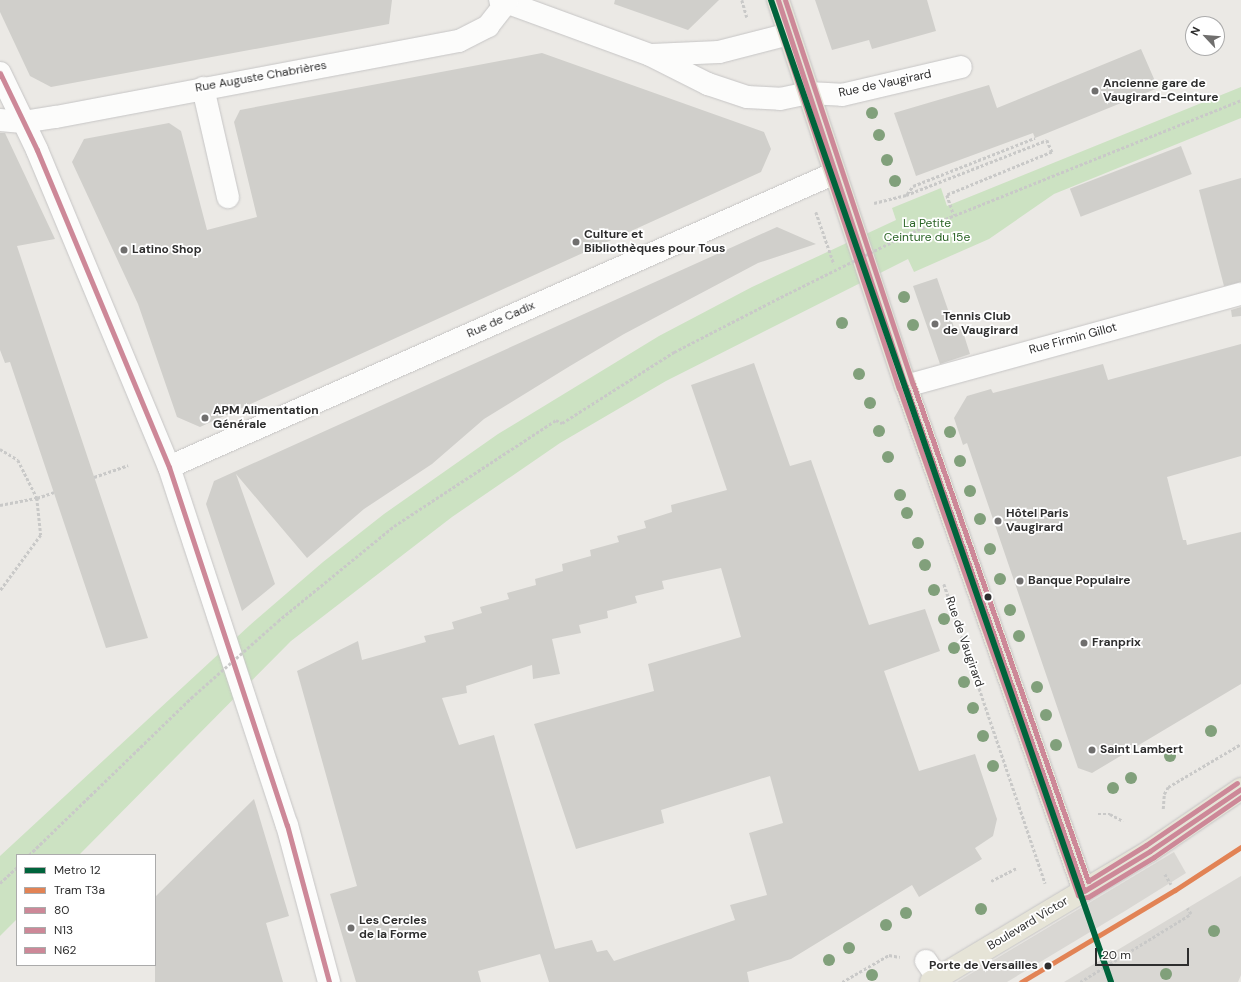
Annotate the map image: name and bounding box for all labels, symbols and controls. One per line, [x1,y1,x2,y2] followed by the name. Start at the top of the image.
[1185,16,1225,56] north arrow
[1187,25,1203,38] text: N
[194,58,328,96] street label: Rue Auguste Chabrières
[837,67,933,101] street label: Rue de Vaugirard
[1103,77,1218,105] place label: Ancienne gare de Vaugirard-Ceinture
[1090,86,1100,96] marker: Ancienne gare de Vaugirard-Ceinture
[884,217,970,245] park label: La Petite Ceinture du 15e
[584,228,725,256] place label: Culture et Bibliothèques pour Tous
[571,237,581,247] marker: Culture et Bibliothèques pour Tous
[132,243,202,257] place label: Latino Shop
[119,245,129,255] marker: Latino Shop
[465,299,537,341] street label: Rue de Cadix
[943,310,1018,338] place label: Tennis Club de Vaugirard
[930,319,940,329] marker: Tennis Club de Vaugirard
[1028,320,1118,358] street label: Rue Firmin Gillot
[213,404,319,432] place label: APM Alimentation Générale
[200,413,210,423] marker: APM Alimentation Générale
[1006,507,1069,535] place label: Hôtel Paris Vaugirard
[993,516,1003,526] marker: Hôtel Paris Vaugirard
[1028,574,1131,588] place label: Banque Populaire
[1015,576,1025,586] marker: Banque Populaire
[983,592,993,602] unlabelled marker
[942,595,986,689] street label: Rue de Vaugirard
[1092,636,1141,650] place label: Franprix
[1079,638,1089,648] marker: Franprix
[1100,743,1183,757] place label: Saint Lambert
[1087,745,1097,755] marker: Saint Lambert
[16,854,156,966] legend
[54,862,101,878] text: Metro 12
[54,882,105,898] text: Tram T3a
[985,894,1071,954] street label: Boulevard Victor
[54,902,70,918] text: 80
[359,914,427,942] place label: Les Cercles de la Forme
[54,922,73,938] text: N13
[346,923,356,933] marker: Les Cercles de la Forme
[1097,940,1191,966] scale bar
[54,942,76,958] text: N62
[1102,947,1131,963] text: 20 m
[929,959,1038,973] place label: Porte de Versailles
[1041,959,1055,973] marker: Porte de Versailles

